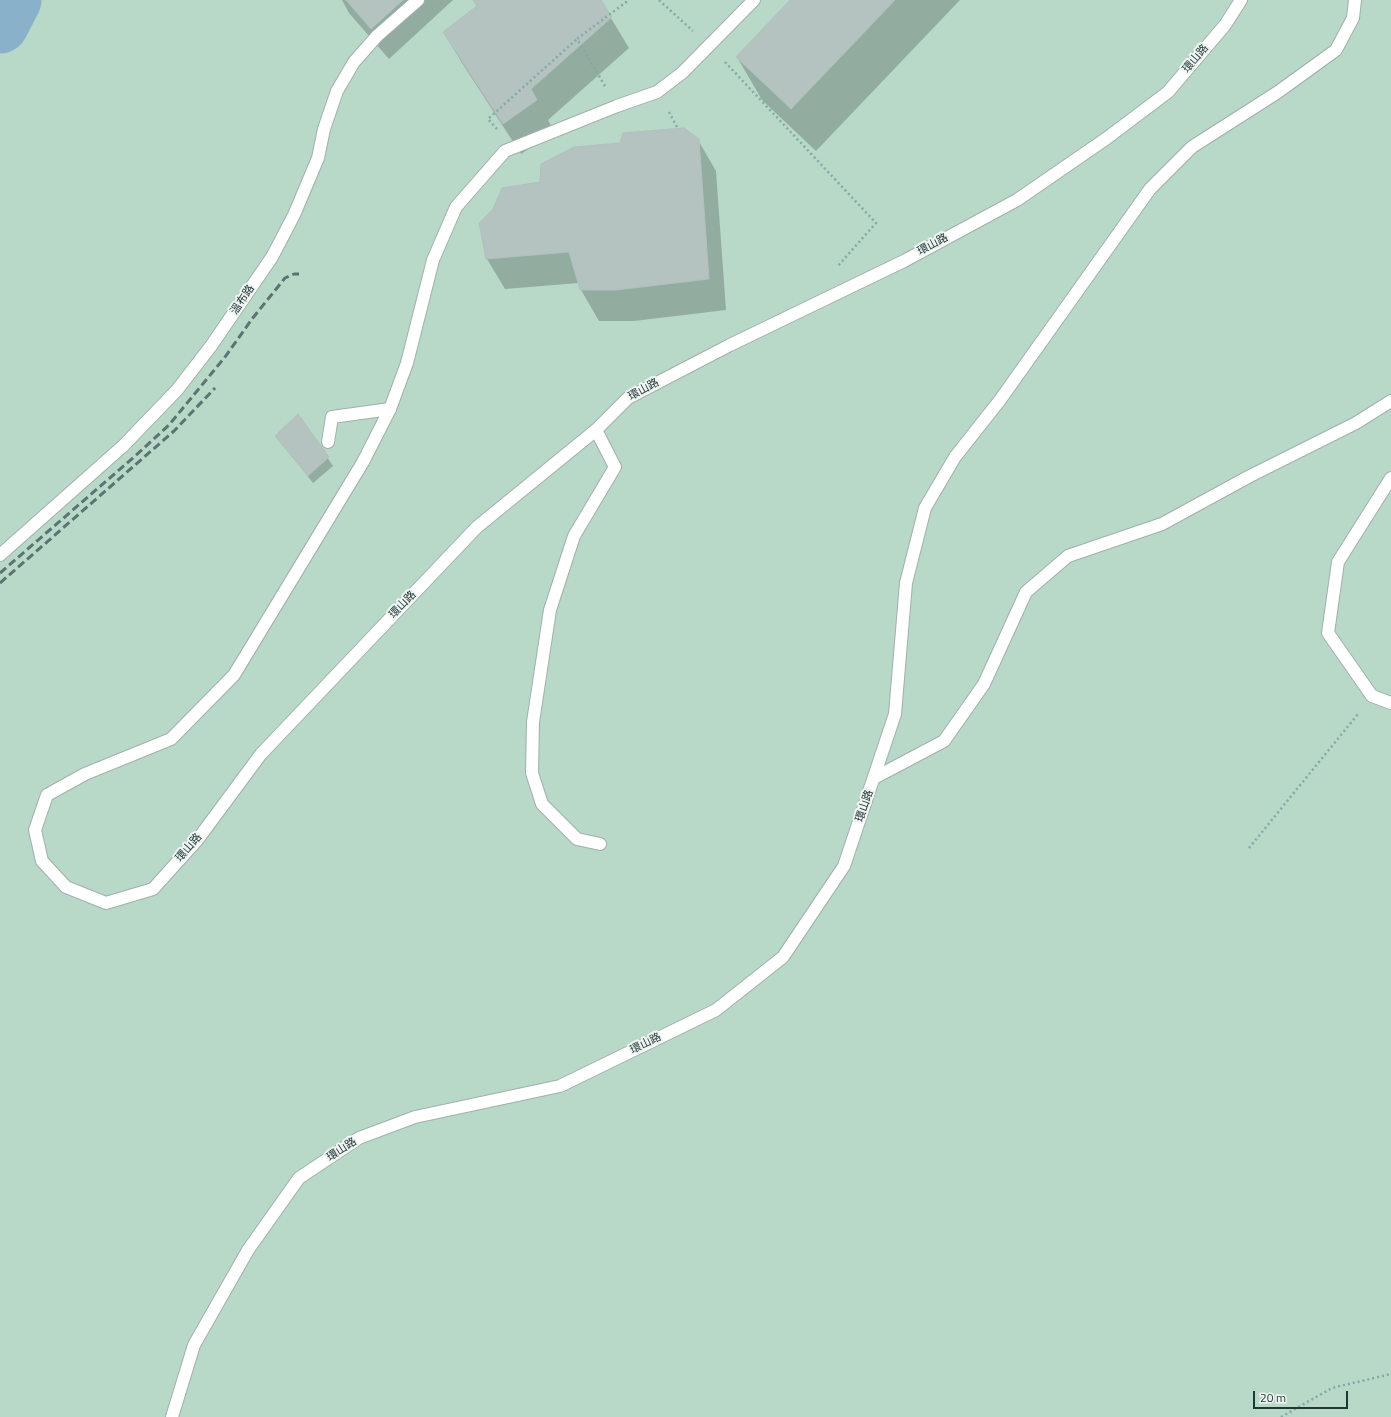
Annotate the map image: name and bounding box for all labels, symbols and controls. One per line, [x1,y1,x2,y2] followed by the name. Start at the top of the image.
[1180,42,1212,76] street label: 環山路
[915,231,951,259] street label: 環山路
[228,283,258,317] street label: 溫布路
[626,376,662,404] street label: 環山路
[387,589,419,621] street label: 環山路
[853,788,877,824] street label: 環山路
[173,831,205,865] street label: 環山路
[628,1031,664,1057] street label: 環山路
[325,1135,359,1165] street label: 環山路
[1255,1383,1350,1409] scale bar
[1260,1388,1286,1407] text: 20 m

